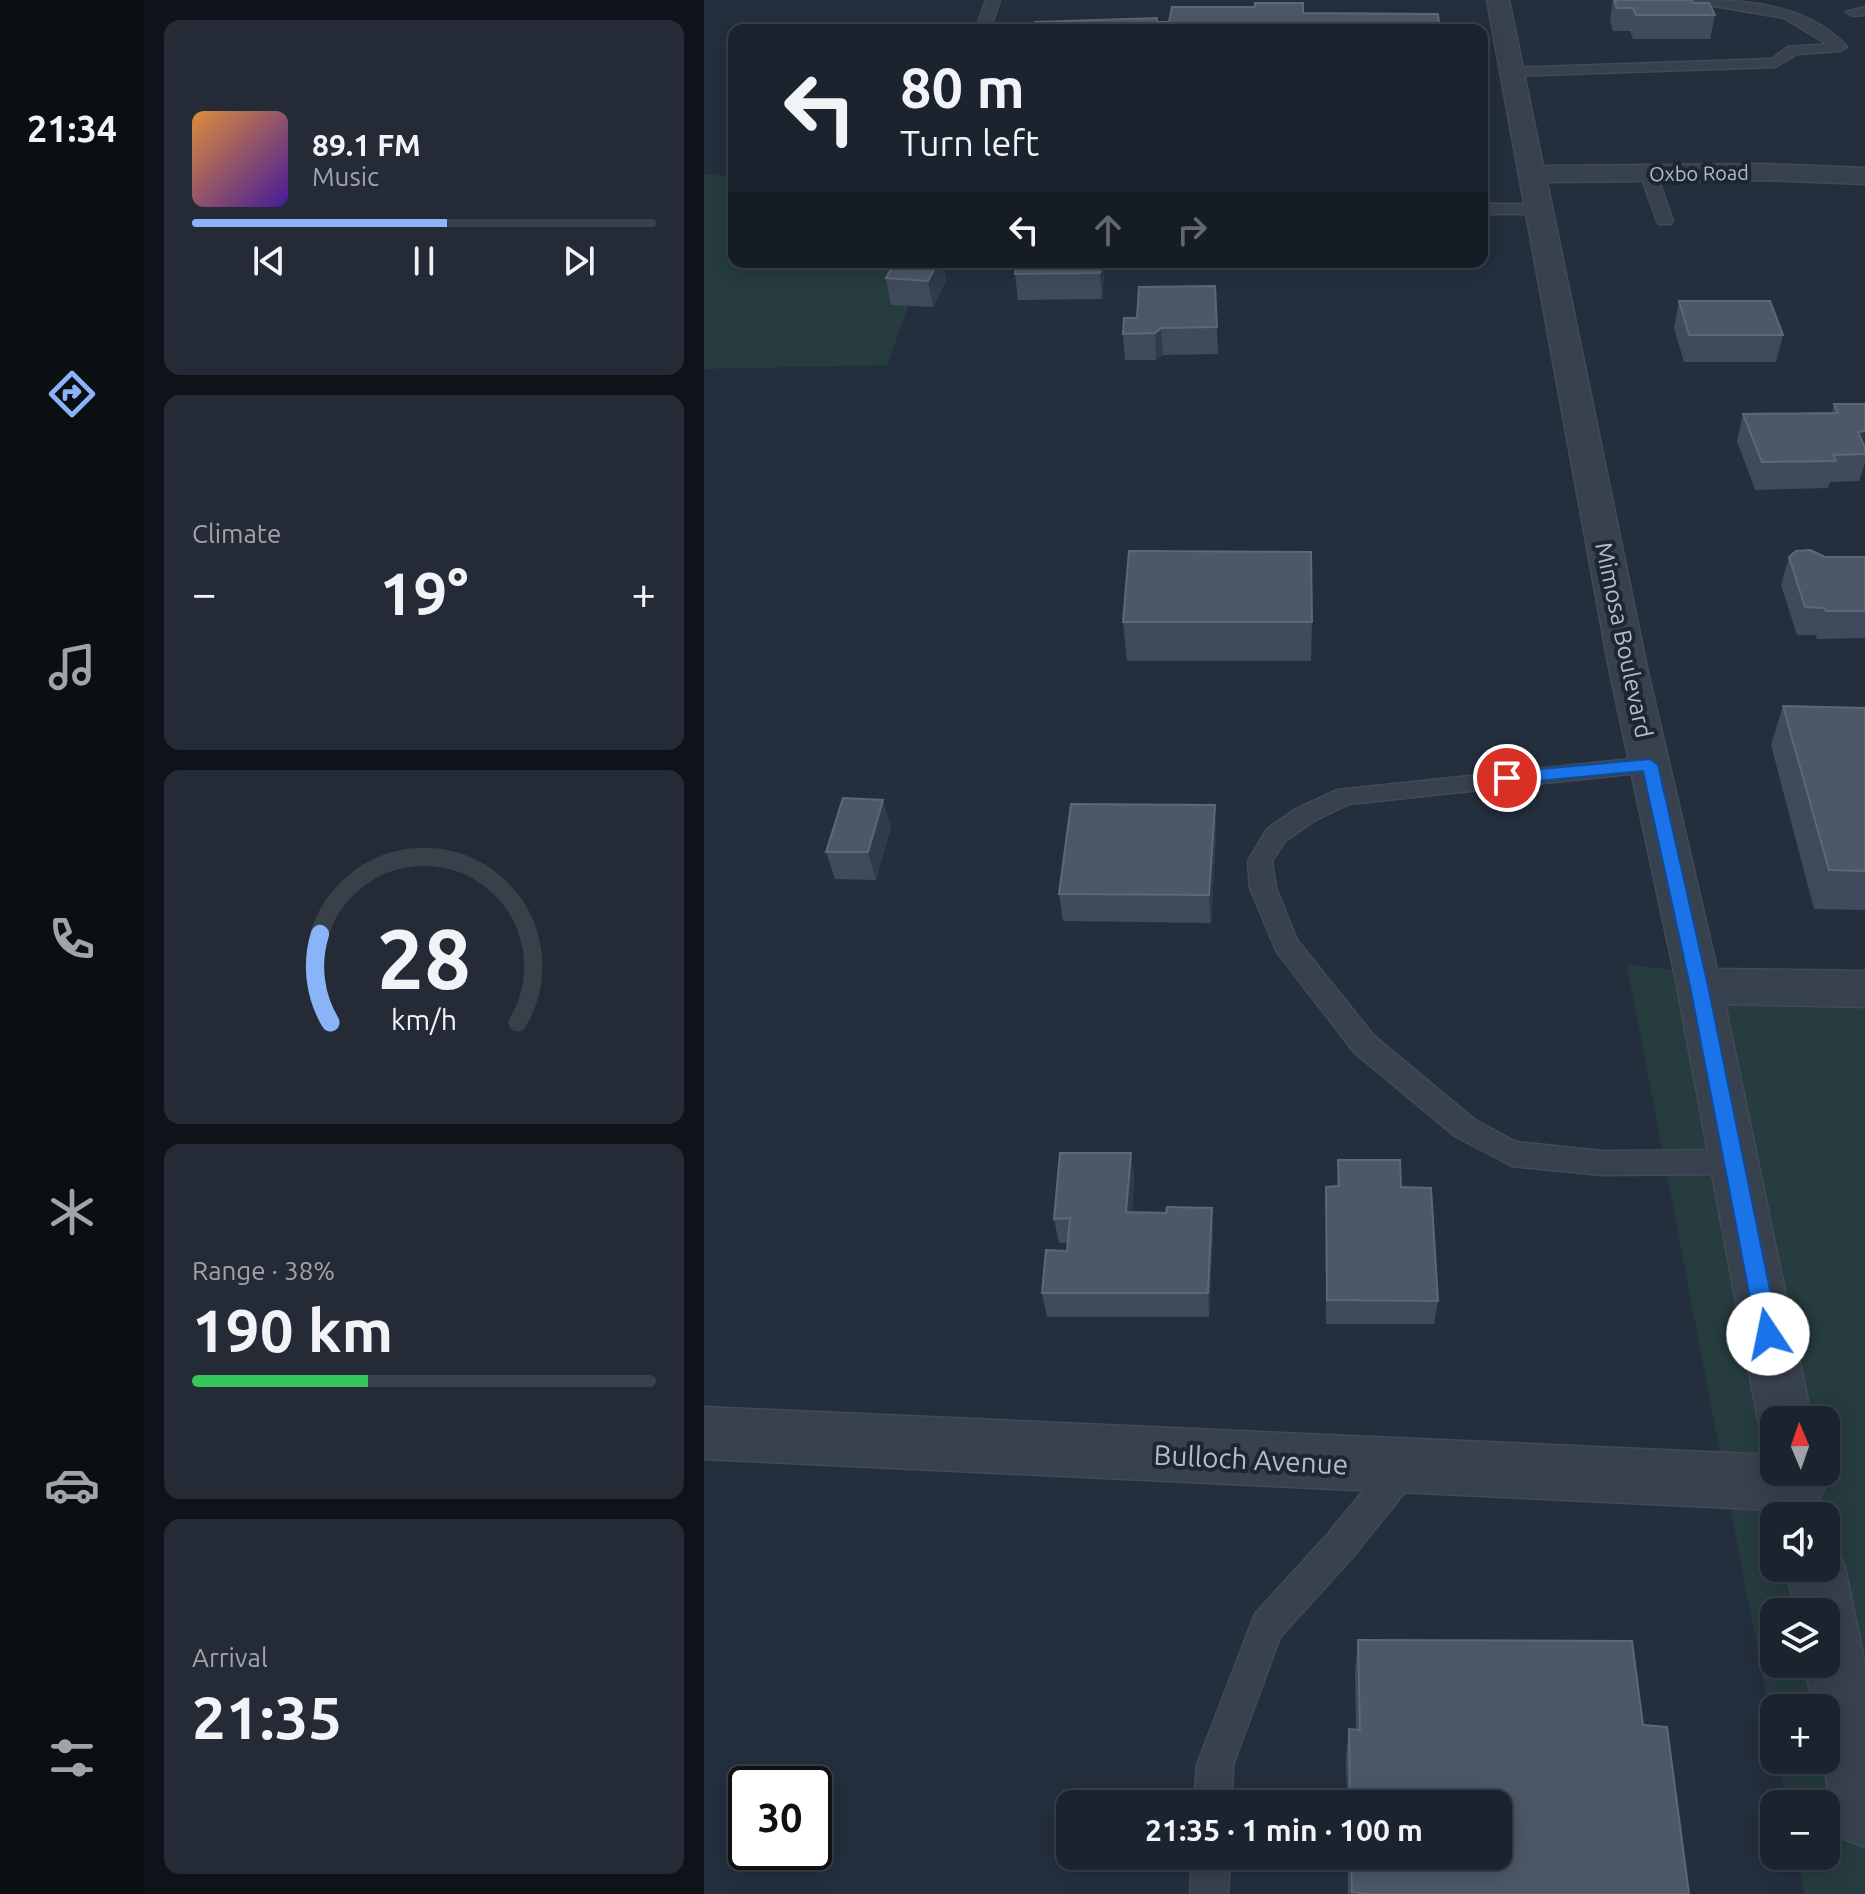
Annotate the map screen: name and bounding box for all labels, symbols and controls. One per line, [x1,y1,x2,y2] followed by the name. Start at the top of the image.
[768,56,872,160] icon: left
[900,56,1025,119] text: 80 m
[27,108,117,149] text: 21:34
[900,122,1039,163] text: Turn left
[312,128,421,162] text: 89.1 FM
[1649,161,1749,185] street label: Oxbo Road
[312,162,379,191] text: Music
[1002,208,1046,252] icon: left
[1086,208,1130,252] icon: ahead
[1170,208,1214,252] icon: right
[247,239,291,283] icon: previous
[402,239,446,283] icon: pause
[557,239,601,283] icon: next
[44,366,100,422] icon: directions
[192,519,281,548] text: Climate
[1590,540,1658,740] street label: Mimosa Boulevard
[380,559,468,626] text: 19°
[192,568,217,617] text: −
[631,568,656,617] text: +
[44,639,100,695] icon: music
[1473,744,1541,812] pin
[1485,756,1529,800] icon: arrive
[44,911,100,967] icon: phone
[377,911,471,1005] text: 28
[391,1003,457,1035] text: km/h
[44,1184,100,1240] icon: climate
[192,1256,335,1285] text: Range · 38%
[1726,1292,1810,1376] position arrow
[192,1296,393,1363] text: 190 km
[1760,1406,1840,1486] north arrow
[1760,1406,1840,1870] map controls
[1153,1438,1349,1480] street label: Bulloch Avenue
[44,1457,100,1513] icon: car
[1760,1502,1840,1582] button: sound
[1760,1598,1840,1678] button: layers
[192,1643,268,1672] text: Arrival
[192,1683,342,1750] text: 21:35
[1760,1694,1840,1774] button: +
[44,1730,100,1786] icon: filters
[728,1766,832,1870] speed limit sign: 30
[1760,1790,1840,1870] button: −
[1145,1813,1423,1847] text: 21:35 · 1 min · 100 m

